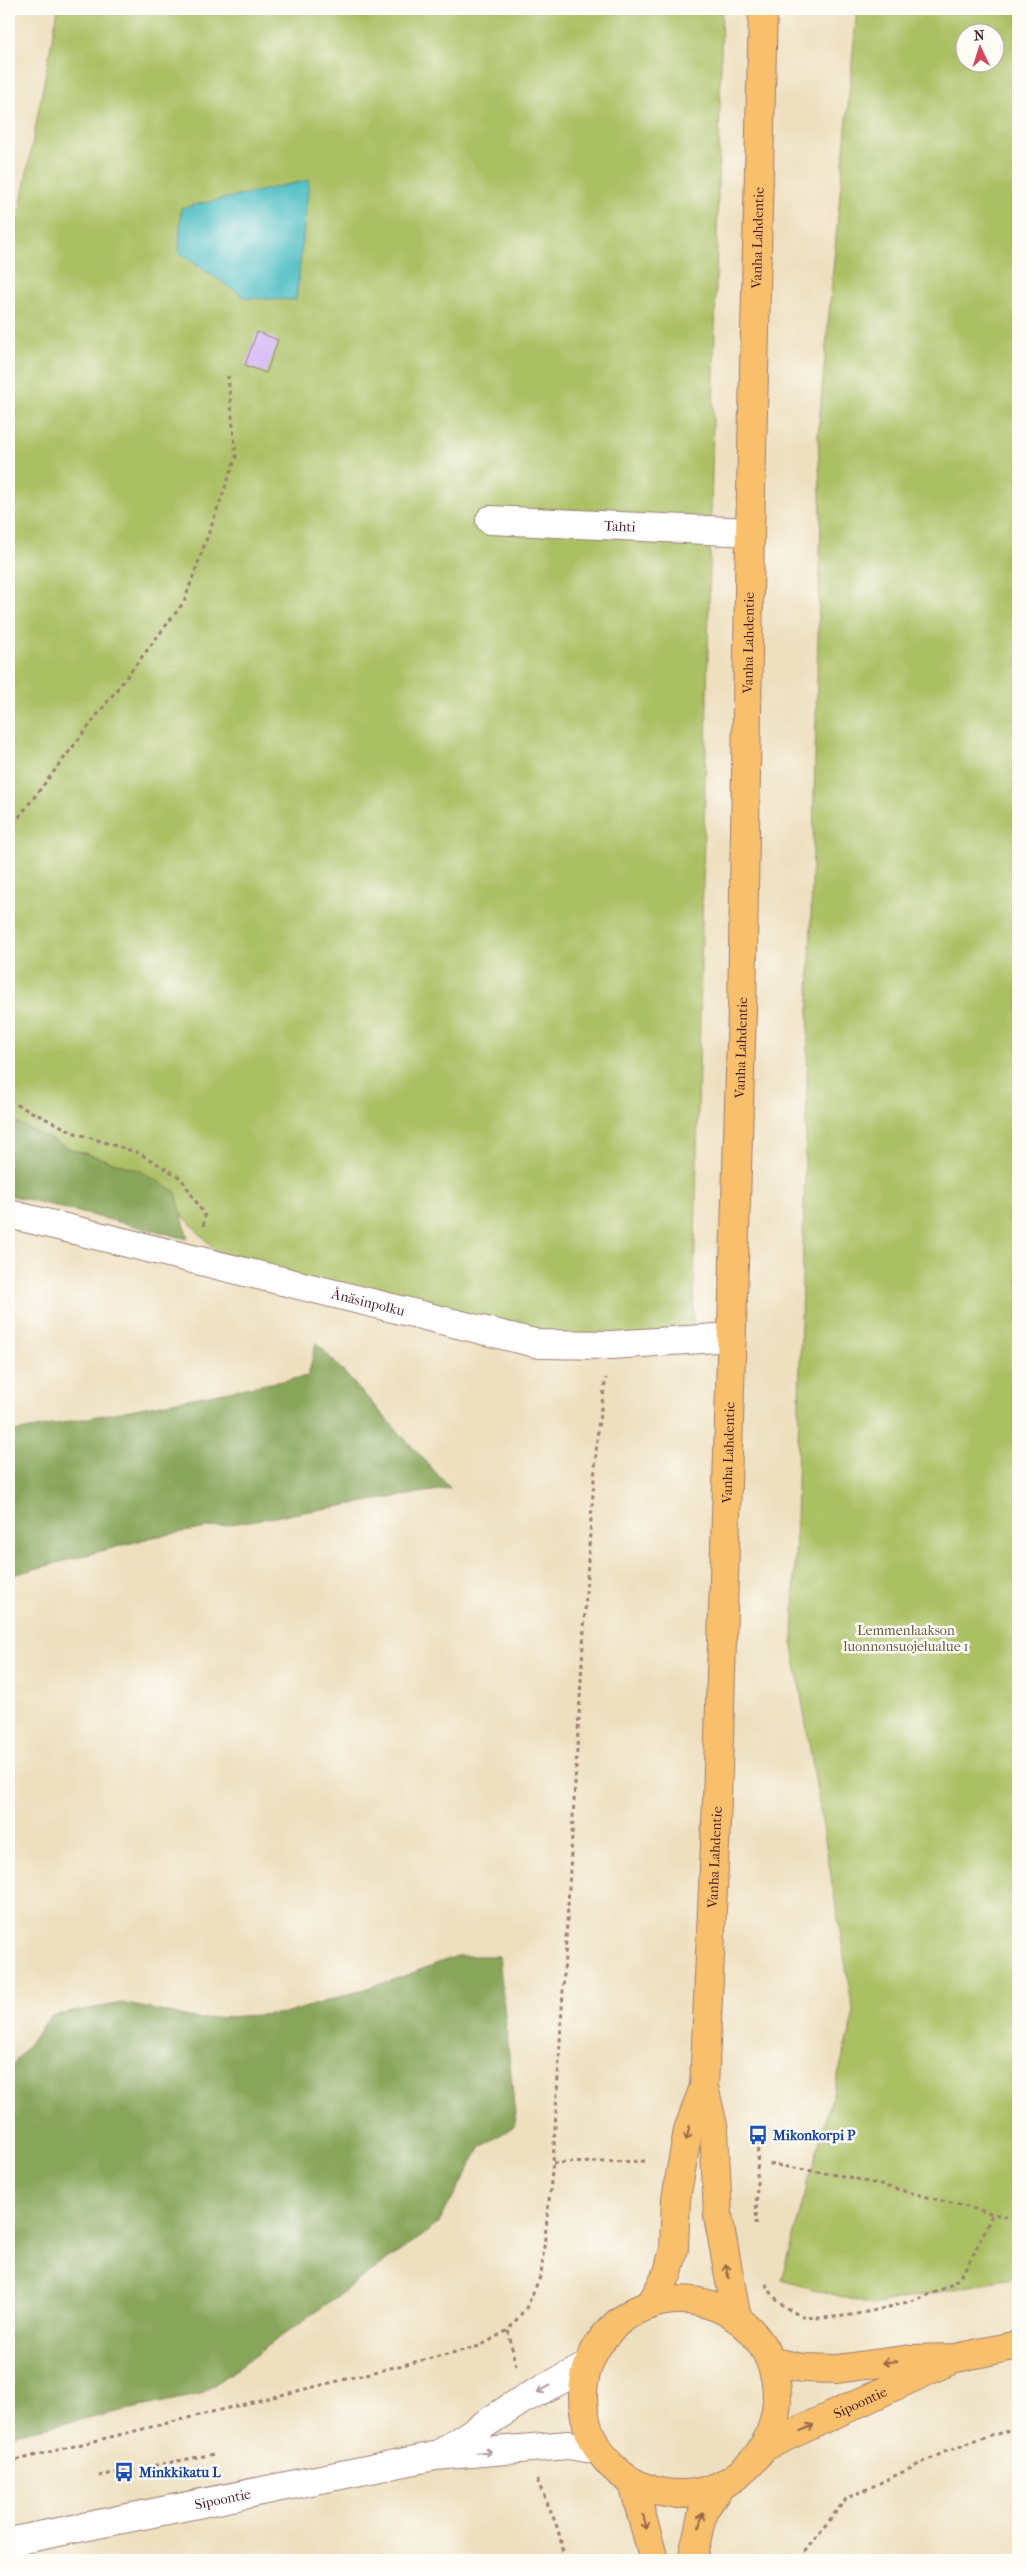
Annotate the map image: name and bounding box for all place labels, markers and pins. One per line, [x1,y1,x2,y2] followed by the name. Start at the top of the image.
[747,2124,769,2146] bus stop icon: Mikonkorpi P
[772,2127,856,2144] place label: Mikonkorpi P
[113,2461,135,2483] bus stop icon: Minkkikatu L
[138,2464,221,2481] place label: Minkkikatu L

